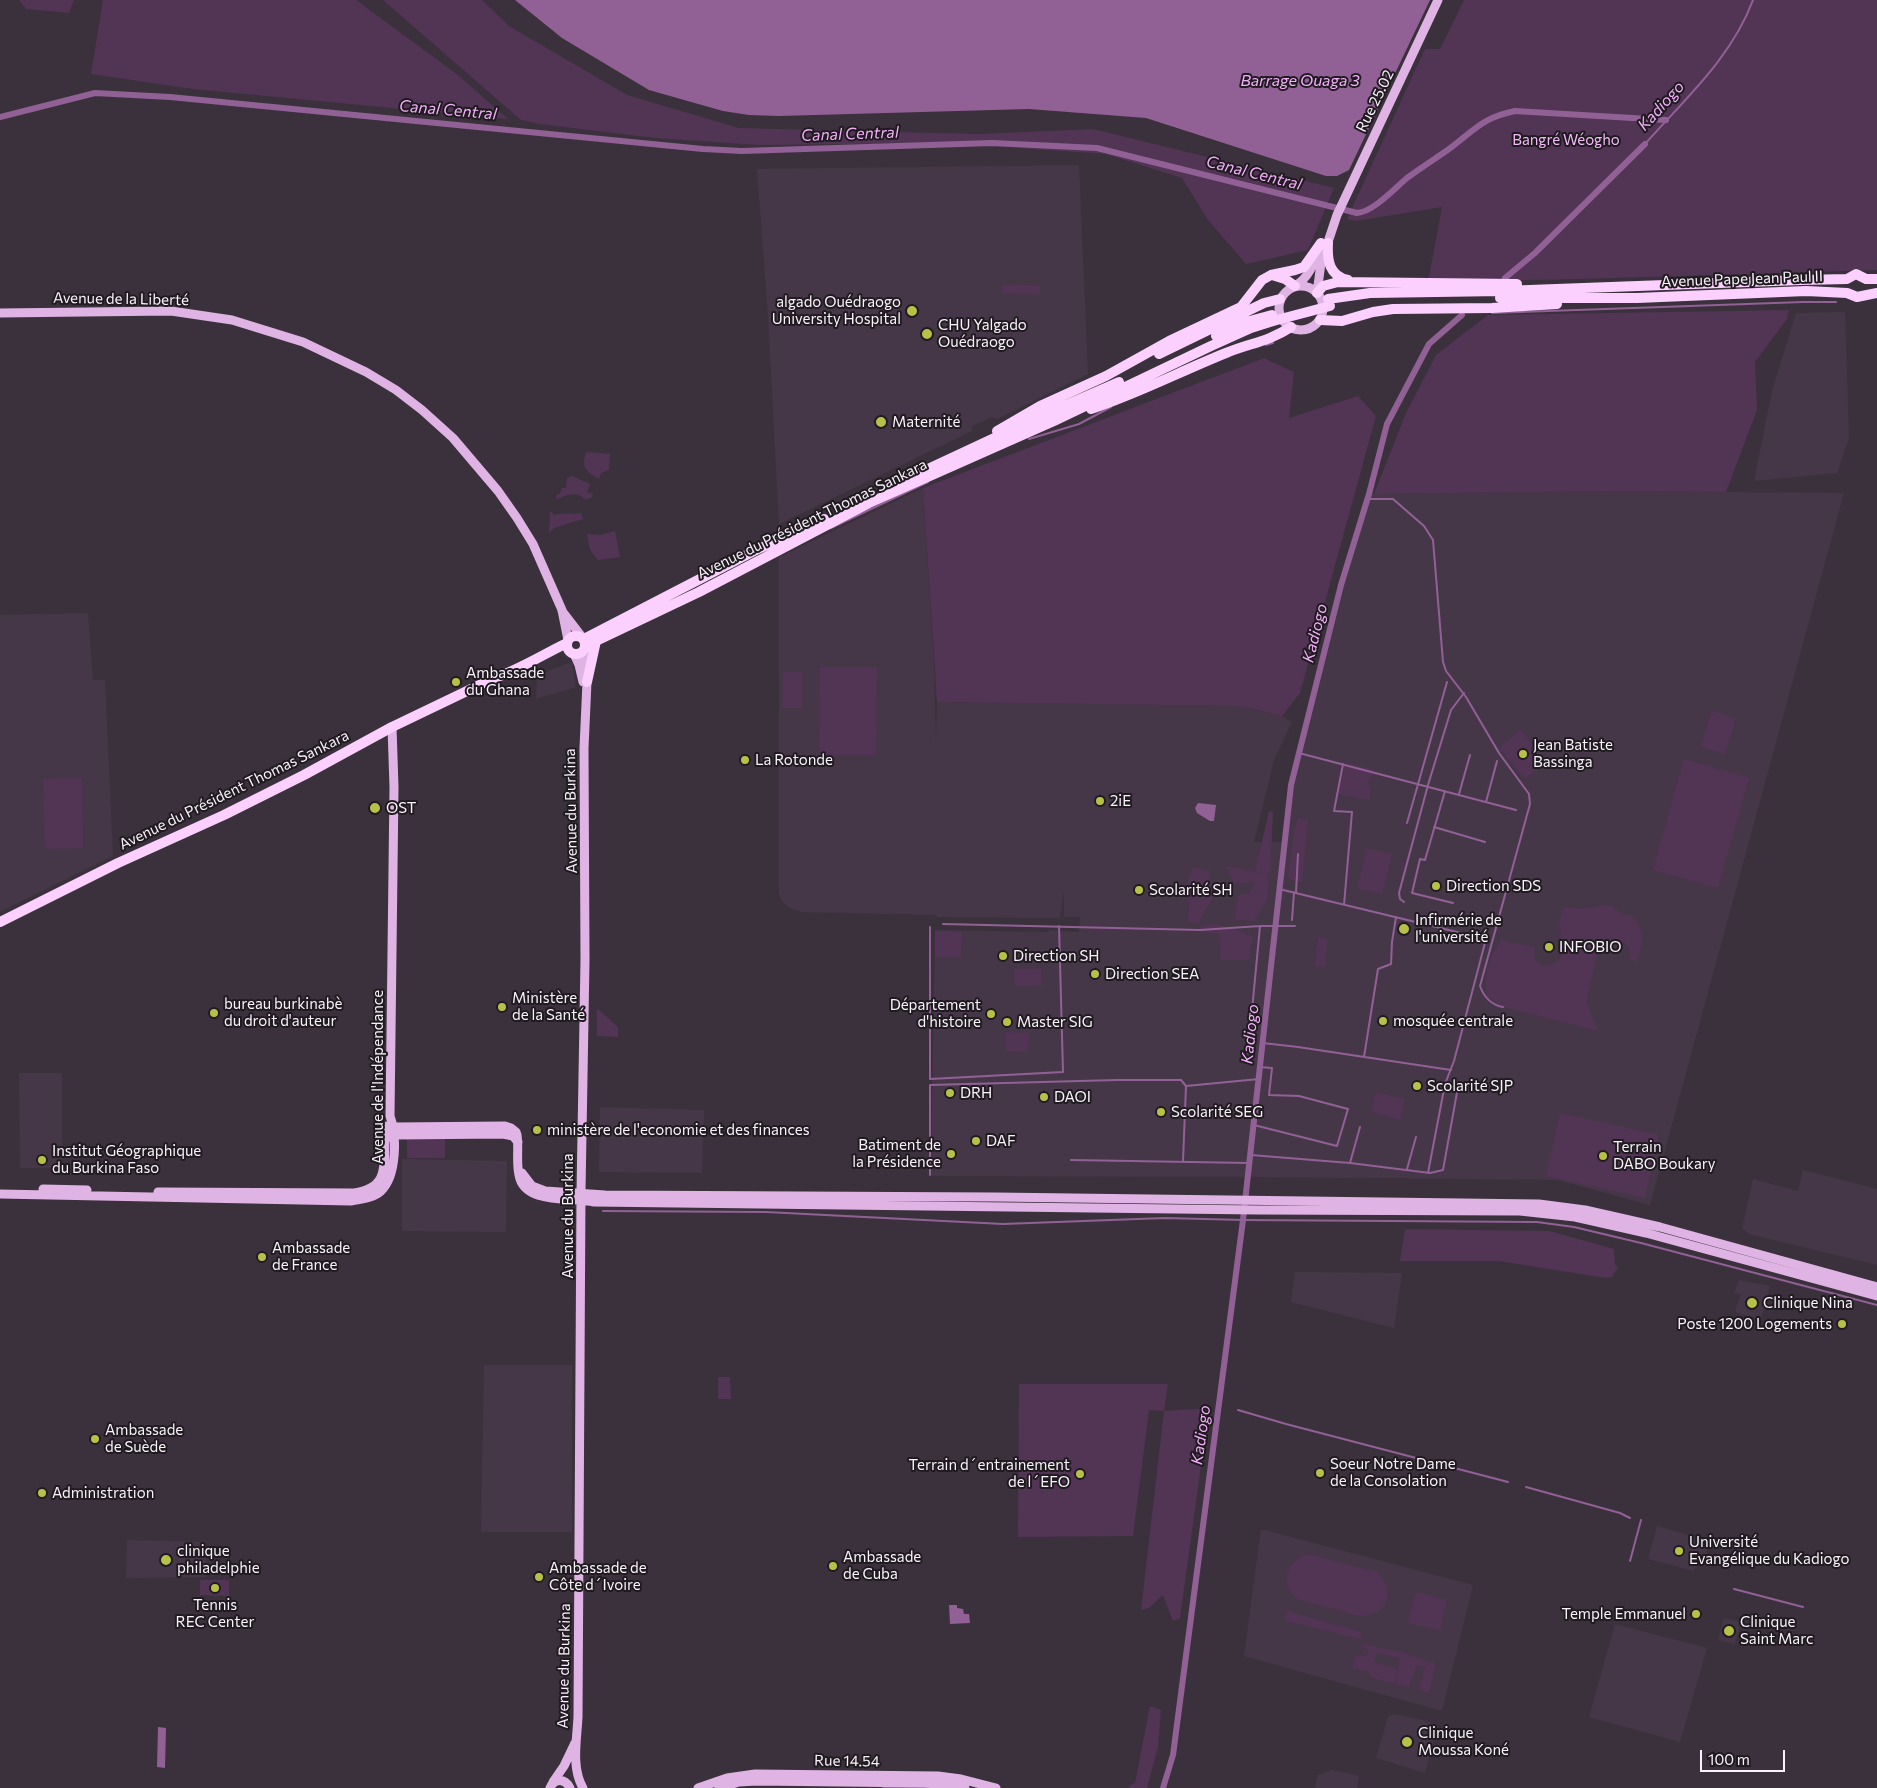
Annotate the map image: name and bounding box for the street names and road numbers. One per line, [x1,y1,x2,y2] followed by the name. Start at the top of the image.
[1352,67,1398,135] street label: Rue 25.02
[1661,267,1823,291] street label: Avenue Pape Jean Paul II
[53,289,189,309] street label: Avenue de la Liberté
[694,455,930,583] street label: Avenue du Président Thomas Sankara
[116,726,352,854] street label: Avenue du Président Thomas Sankara
[561,748,581,874] street label: Avenue du Burkina
[369,990,387,1164] street label: Avenue de l'Indépendance
[559,1153,577,1279] street label: Avenue du Burkina
[554,1603,574,1729] street label: Avenue du Burkina
[814,1751,880,1771] street label: Rue 14.54

